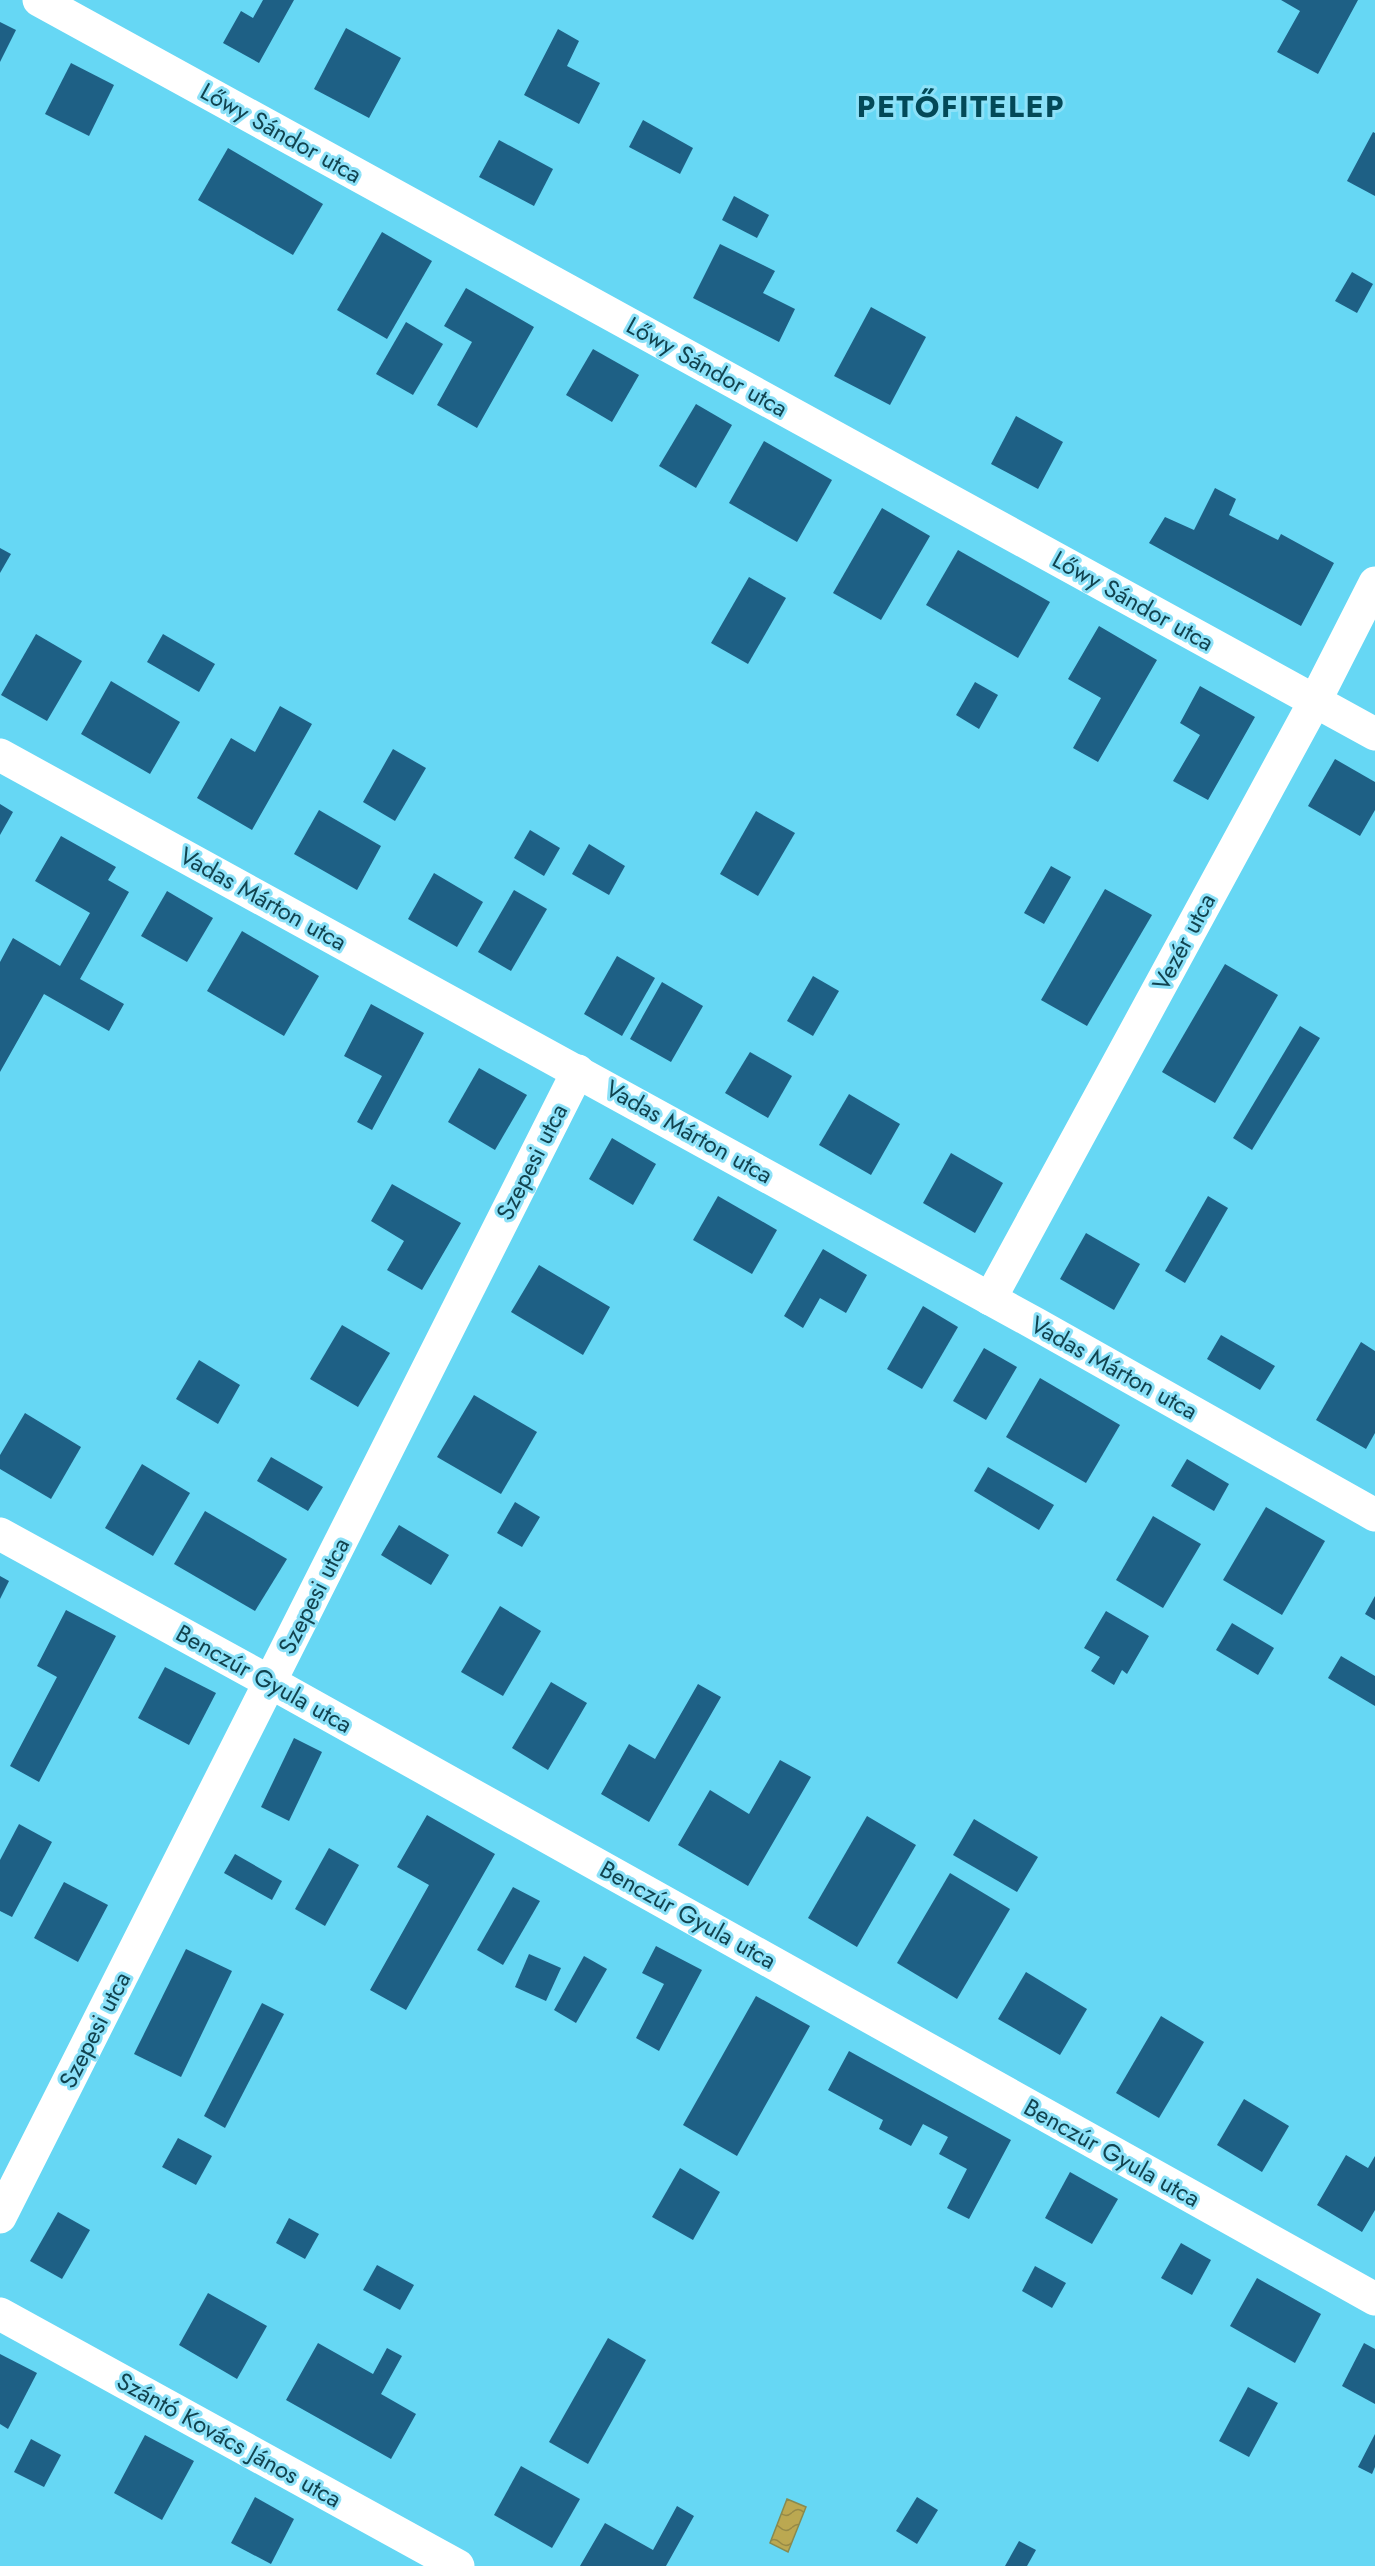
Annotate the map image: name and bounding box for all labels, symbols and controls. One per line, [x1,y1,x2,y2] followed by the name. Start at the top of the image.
[194,74,368,191] street label: Lőwy Sándor utca
[857,85,1065,128] district label: PETŐFITELEP
[620,308,794,425] street label: Lőwy Sándor utca
[1046,542,1220,659] street label: Lőwy Sándor utca
[173,838,353,959] street label: Vadas Márton utca
[1143,887,1224,997] street label: Vezér utca
[599,1071,779,1192] street label: Vadas Márton utca
[487,1097,576,1226] street label: Szepesi utca
[1024,1307,1204,1428] street label: Vadas Márton utca
[269,1531,358,1660] street label: Szepesi utca
[170,1616,359,1742] street label: Benczúr Gyula utca
[594,1852,783,1978] street label: Benczúr Gyula utca
[50,1965,139,2094] street label: Szepesi utca
[1018,2090,1207,2216] street label: Benczúr Gyula utca
[111,2363,348,2516] street label: Szántó Kovács János utca

